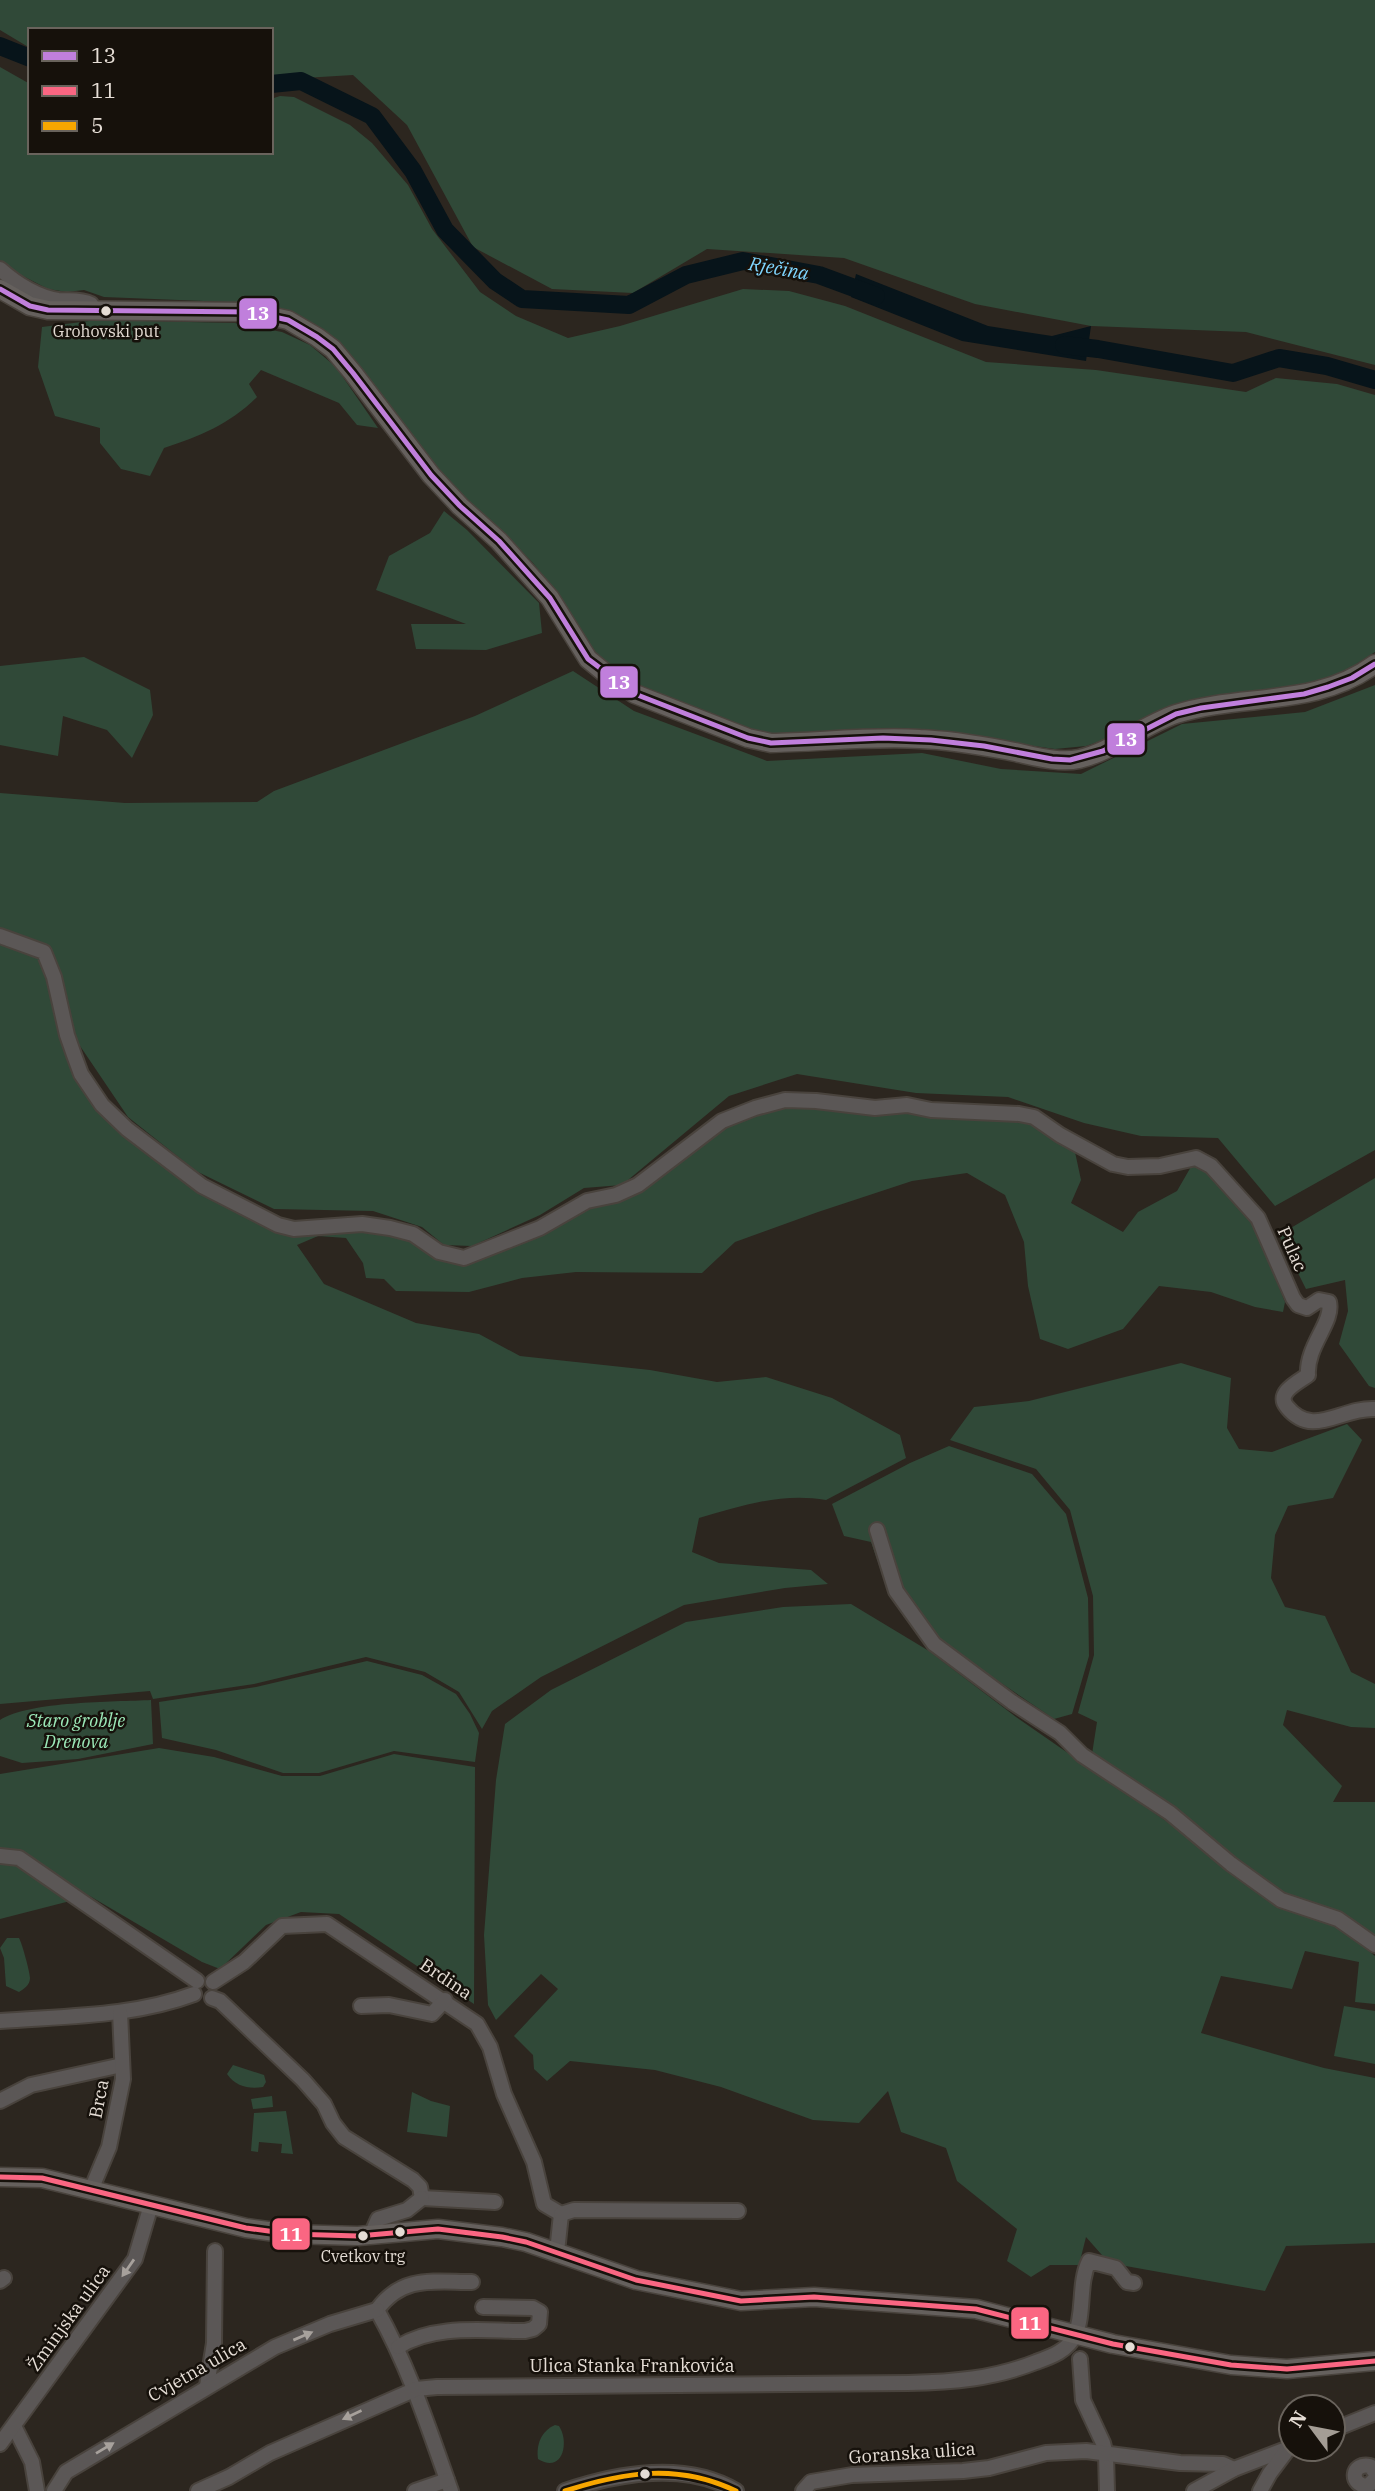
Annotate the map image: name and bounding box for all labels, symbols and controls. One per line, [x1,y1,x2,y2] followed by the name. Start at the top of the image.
[28,28,273,154] legend
[91,41,116,69] text: 13
[91,76,116,104] text: 11
[91,111,104,139] text: 5
[746,251,811,285] water label: Rječina
[238,297,278,330] line badge: 13
[247,301,269,325] text: 13
[99,304,113,318] marker: Grohovski put
[53,321,159,341] place label: Grohovski put
[599,665,639,699] line badge: 13
[608,670,630,694] text: 13
[1106,722,1146,756] line badge: 13
[1115,727,1137,751] text: 13
[1272,1223,1313,1275] street label: Pulac
[26,1709,125,1753] park label: Staro groblje Drenova
[416,1953,477,2004] street label: Brdina
[83,2077,114,2120] street label: Brca
[271,2217,311,2251] line badge: 11
[280,2222,302,2246] text: 11
[393,2225,407,2239] unlabelled marker
[356,2229,370,2243] marker: Cvetkov trg
[321,2246,406,2266] place label: Cvetkov trg
[122,2259,135,2278] one-way arrow
[22,2260,115,2375] street label: Žminjska ulica
[1010,2306,1050,2340] line badge: 11
[1019,2311,1041,2335] text: 11
[293,2330,313,2342] one-way arrow
[144,2332,250,2407] street label: Cvjetna ulica
[1123,2340,1137,2354] unlabelled marker
[529,2354,735,2377] street label: Ulica Stanka Frankovića
[1277,2393,1347,2463] north arrow
[1283,2406,1312,2432] text: N
[342,2410,363,2421] one-way arrow
[848,2437,976,2468] street label: Goranska ulica
[96,2442,115,2454] one-way arrow
[638,2467,652,2481] unlabelled marker

